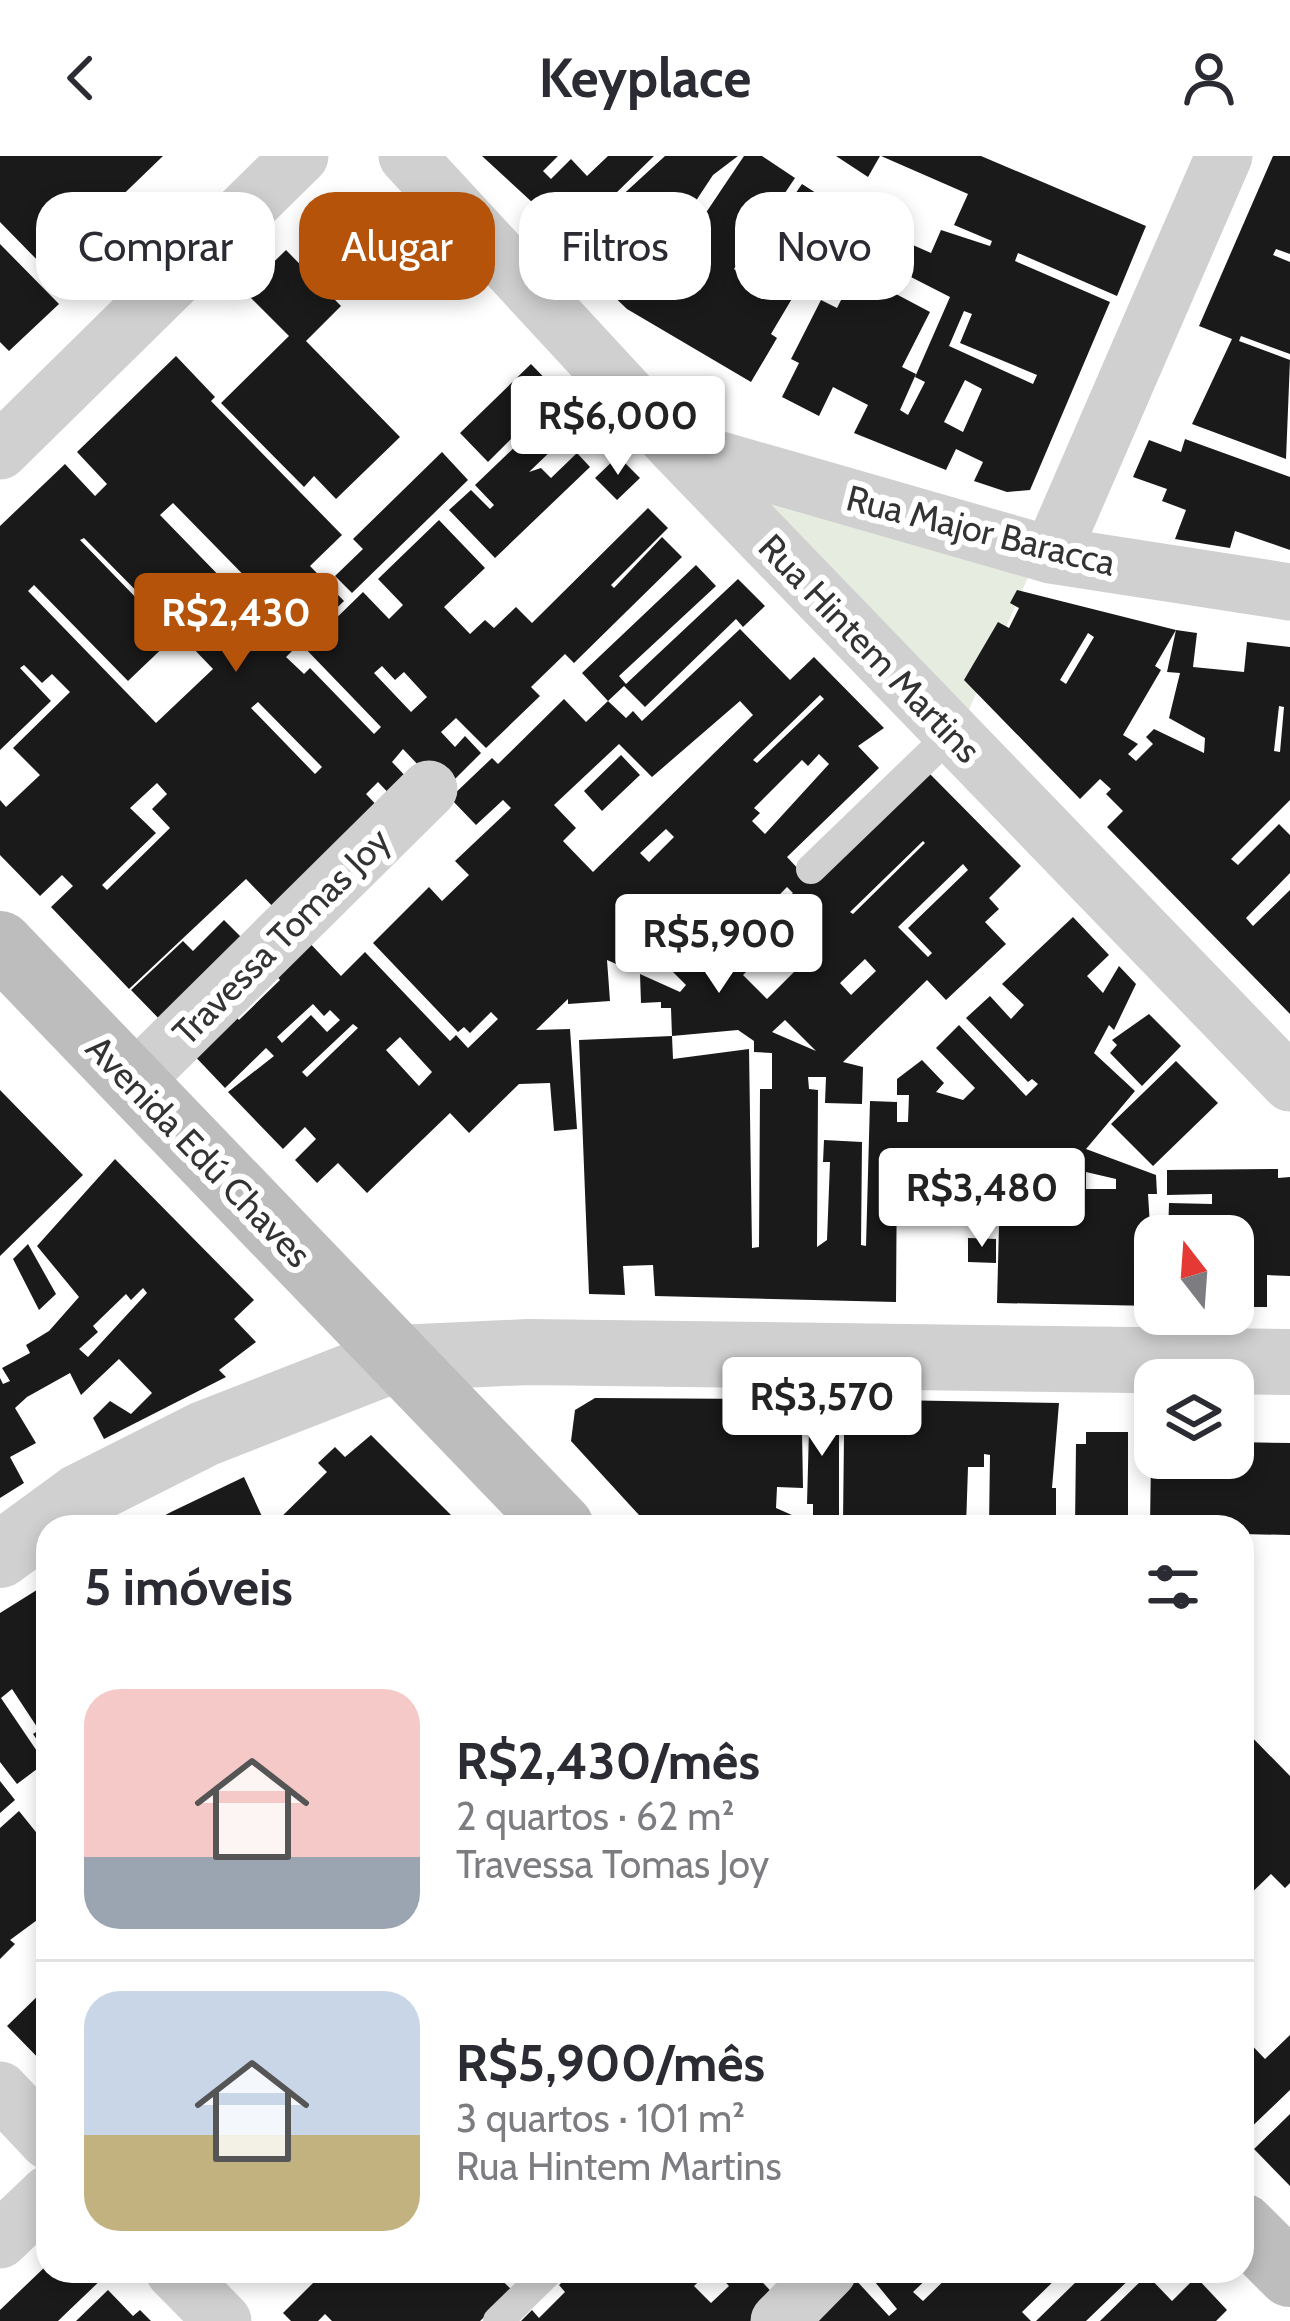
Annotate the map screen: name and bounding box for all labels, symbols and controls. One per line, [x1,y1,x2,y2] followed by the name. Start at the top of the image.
[48,45,114,111] icon: back
[539,45,751,111] text: Keyplace
[1176,45,1242,111] icon: person
[36,192,275,300] chip: Comprar
[299,192,495,300] chip: Alugar
[519,192,711,300] chip: Filtros
[735,192,914,300] chip: Novo
[507,376,729,478] pin: R$6,000
[538,391,698,439] text: R$6,000
[842,475,1120,585] street label: Rua Major Baracca
[750,525,990,771] street label: Rua Hintem Martins
[125,573,347,675] pin: R$2,430
[161,588,311,636] text: R$2,430
[163,818,399,1054] street label: Travessa Tomas Joy
[608,894,830,996] pin: R$5,900
[642,909,796,957] text: R$5,900
[77,1026,321,1276] street label: Avenida Edú Chaves
[871,1148,1093,1250] pin: R$3,480
[906,1163,1058,1211] text: R$3,480
[1134,1215,1254,1335] north arrow
[1134,1215,1254,1479] map controls
[711,1357,933,1459] pin: R$3,570
[1134,1359,1254,1479] button: layers
[749,1372,895,1420] text: R$3,570
[1140,1554,1206,1620] icon: filters
[84,1556,293,1618] text: 5 imóveis
[456,1730,760,1792] text: R$2,430/mês
[180,1737,324,1881] icon: home
[456,1792,734,1840] text: 2 quartos · 62 m²
[456,1840,769,1888] text: Travessa Tomas Joy
[456,2032,765,2094] text: R$5,900/mês
[180,2039,324,2183] icon: home
[456,2094,745,2142] text: 3 quartos · 101 m²
[456,2142,782,2190] text: Rua Hintem Martins

